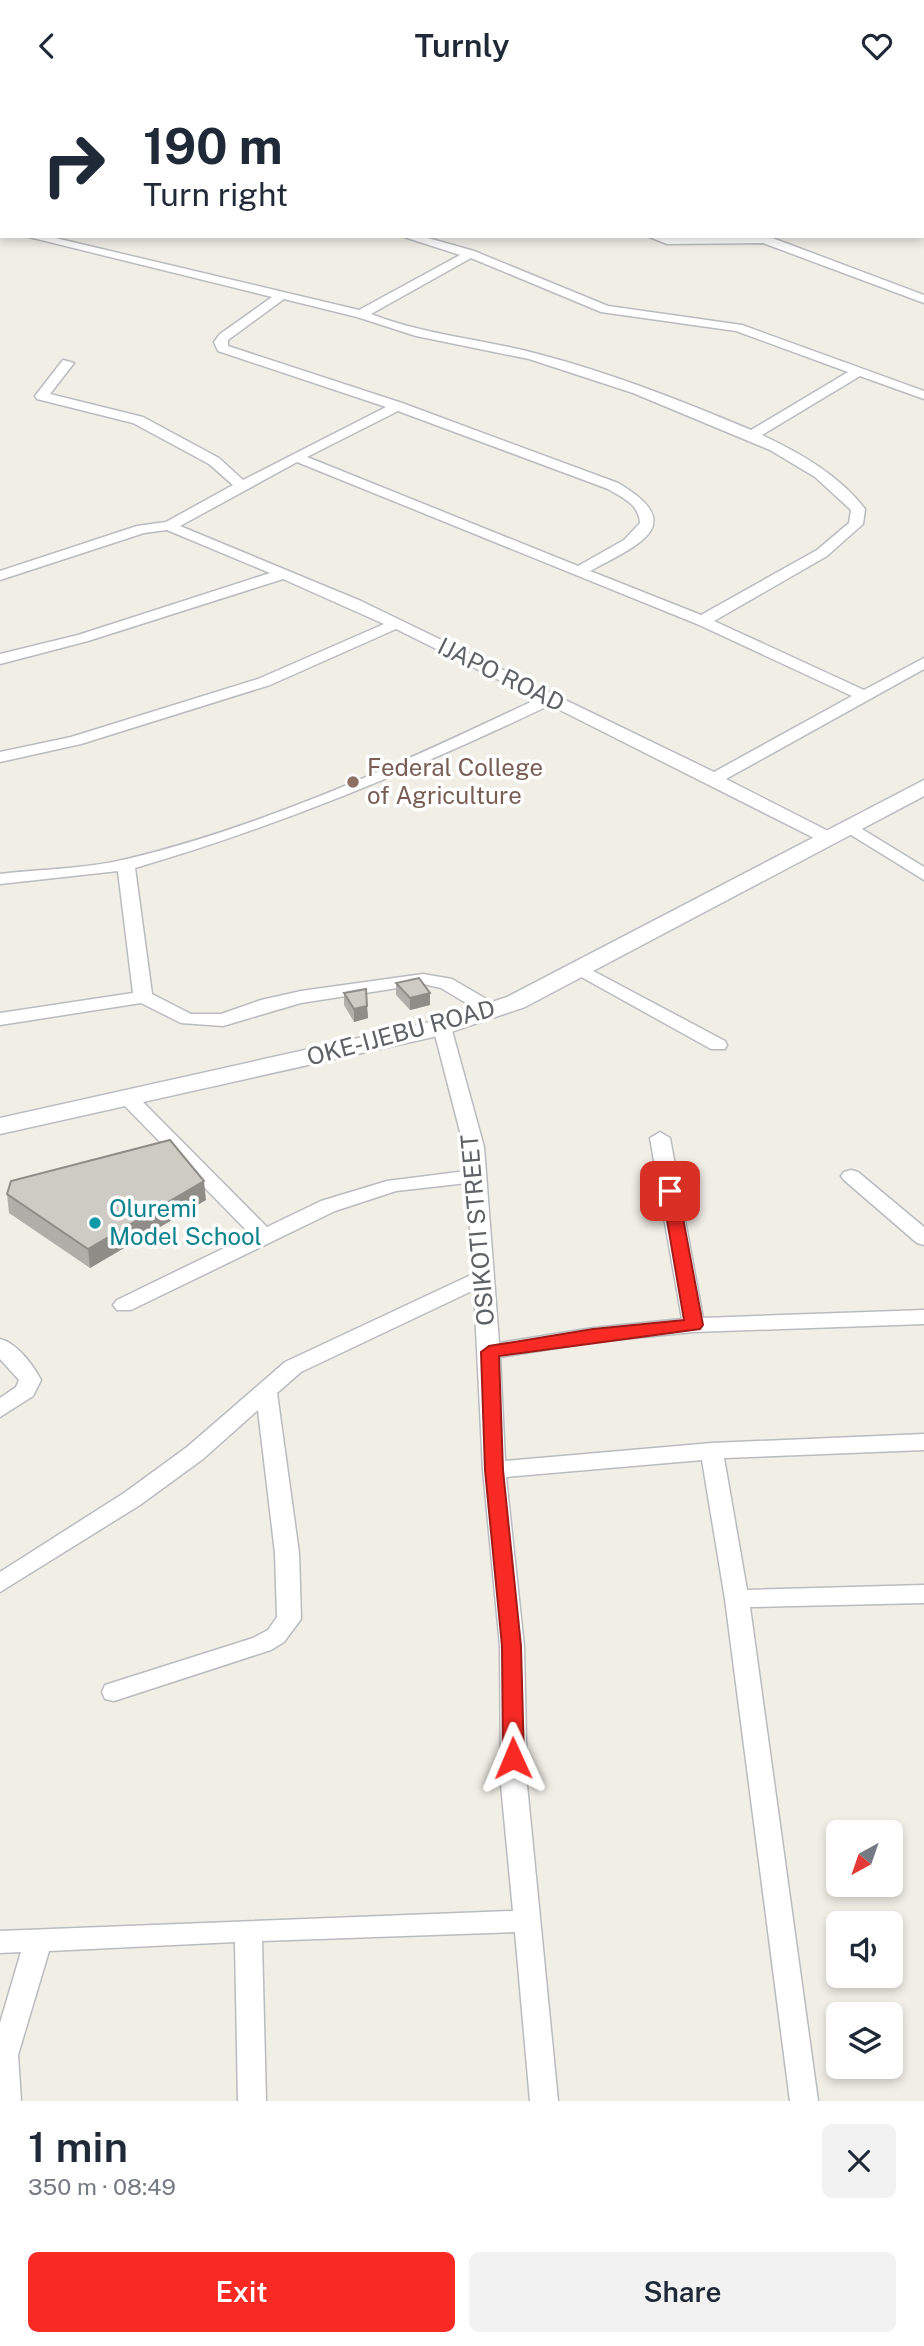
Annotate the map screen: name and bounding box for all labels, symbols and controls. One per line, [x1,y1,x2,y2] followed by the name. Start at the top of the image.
[28,27,66,65] icon: back
[414,27,510,64] text: Turnly
[858,27,896,65] icon: heart
[143,117,283,175] text: 190 m
[28,119,119,210] icon: right
[143,176,288,213] text: Turn right
[433,631,569,717] street label: IJAPO ROAD
[367,753,543,809] place label: Federal College of Agriculture
[345,774,361,790] marker: Federal College of Agriculture
[304,993,498,1071] street label: OKE-IJEBU ROAD
[455,1133,499,1327] street label: OSIKOTI STREET
[640,1161,700,1221] pin
[651,1172,689,1210] icon: arrive
[109,1194,262,1250] place label: Oluremi Model School
[87,1215,103,1231] marker: Oluremi Model School
[476,1721,550,1795] position arrow
[826,1820,903,1897] north arrow
[826,1820,903,2079] map controls
[826,1911,903,1988] button: sound
[826,2002,903,2079] button: layers
[28,2122,128,2171] text: 1 min
[822,2124,896,2198] button: close
[28,2173,176,2200] text: 350 m · 08:49
[28,2252,455,2332] button: Exit
[469,2252,896,2332] button: Share

